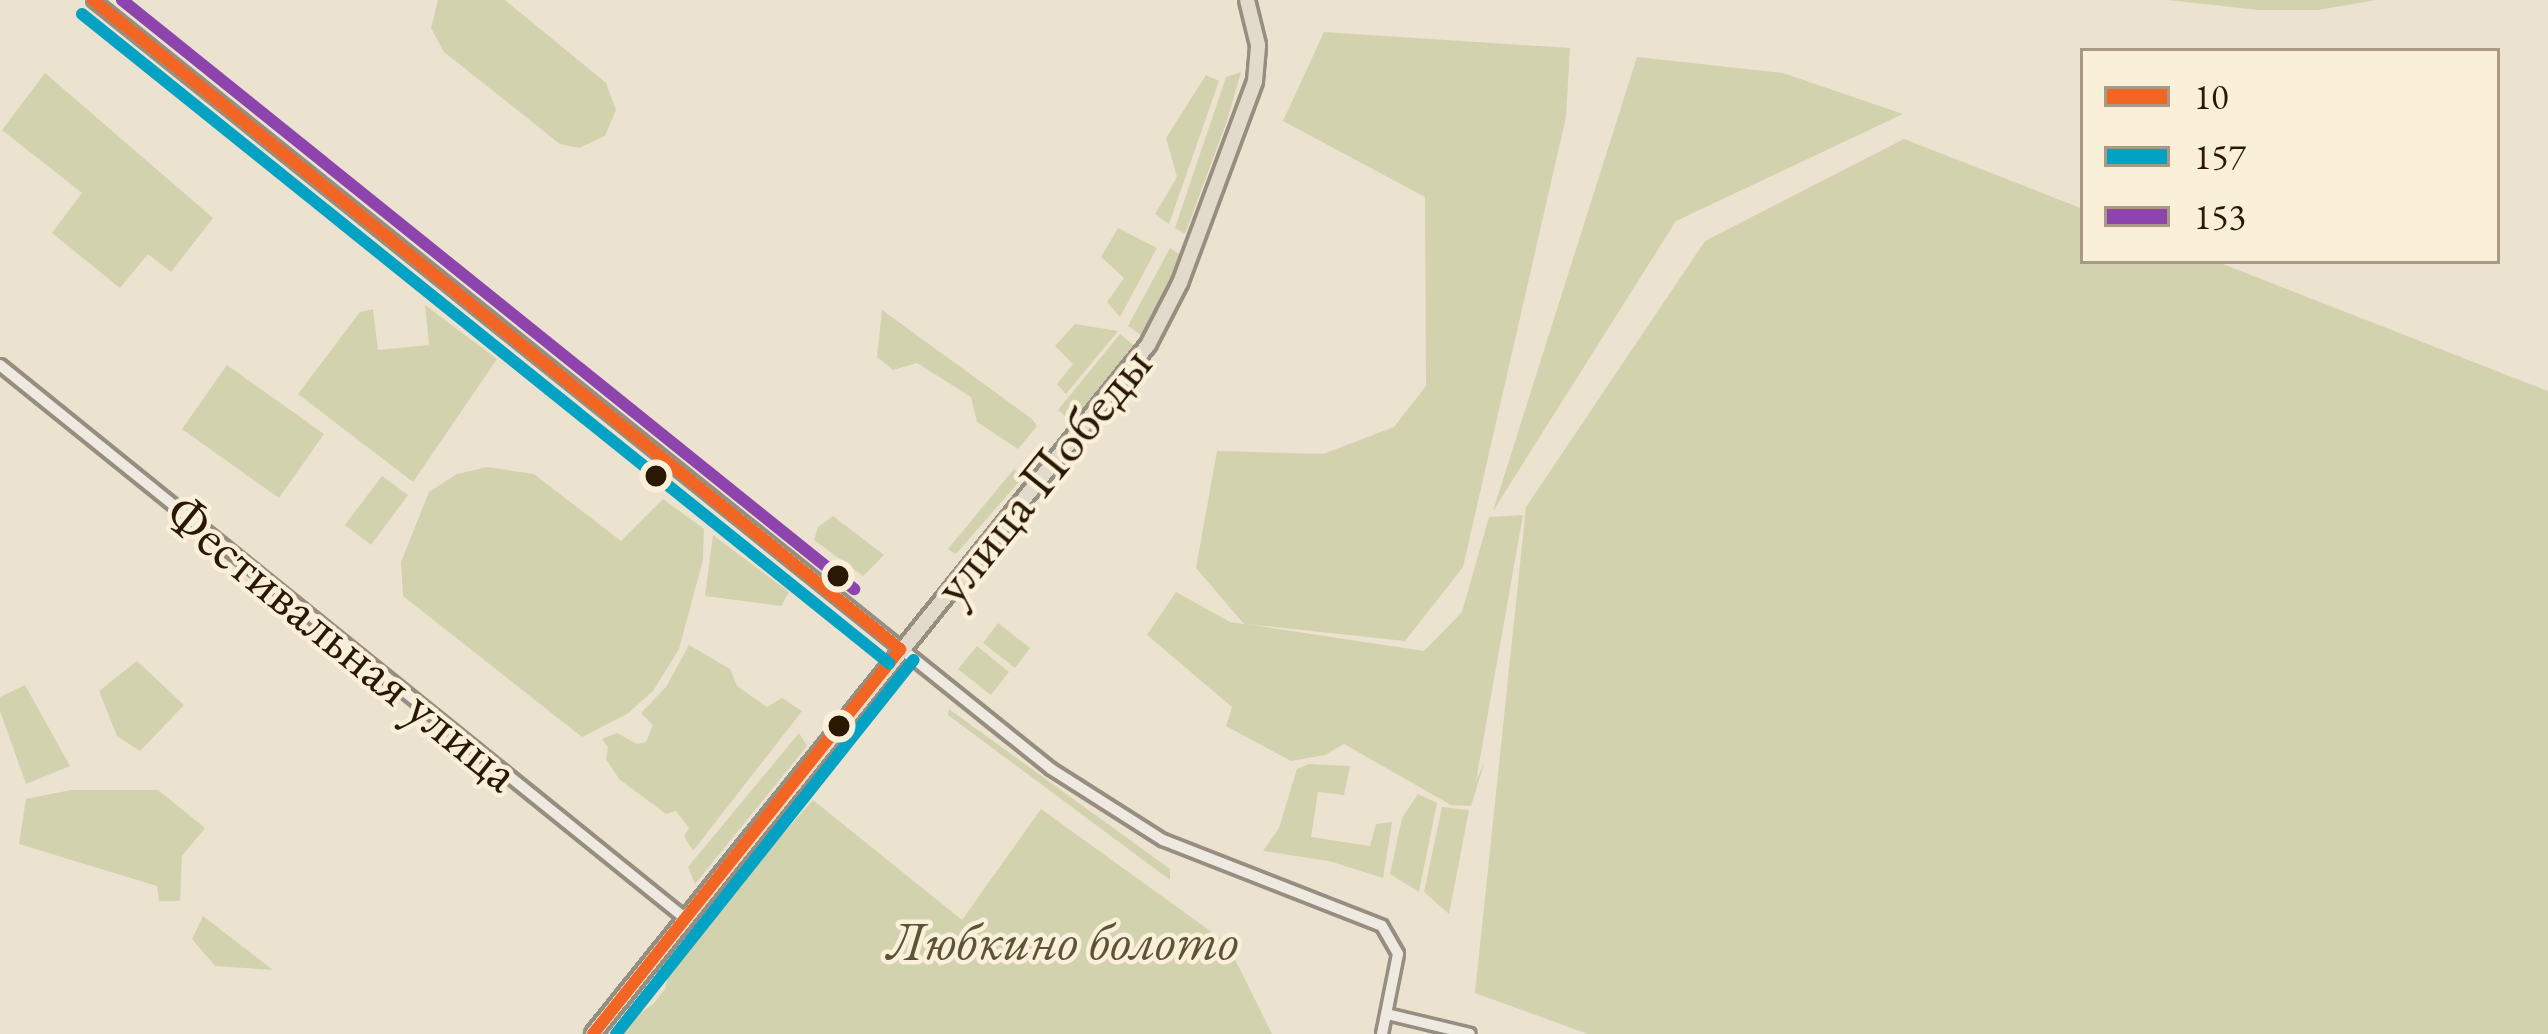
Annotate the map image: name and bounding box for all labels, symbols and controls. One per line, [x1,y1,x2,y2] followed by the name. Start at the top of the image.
[2080,48,2500,264] legend
[2194,73,2229,120] text: 10
[2194,133,2246,180] text: 157
[2194,193,2246,240] text: 153
[917,332,1165,616] street label: улица Победы
[645,465,667,487] unlabelled marker
[153,479,533,805] street label: Фестивальная улица
[827,565,849,587] unlabelled marker
[828,715,850,737] unlabelled marker
[887,908,1239,972] park label: Любкино болото

